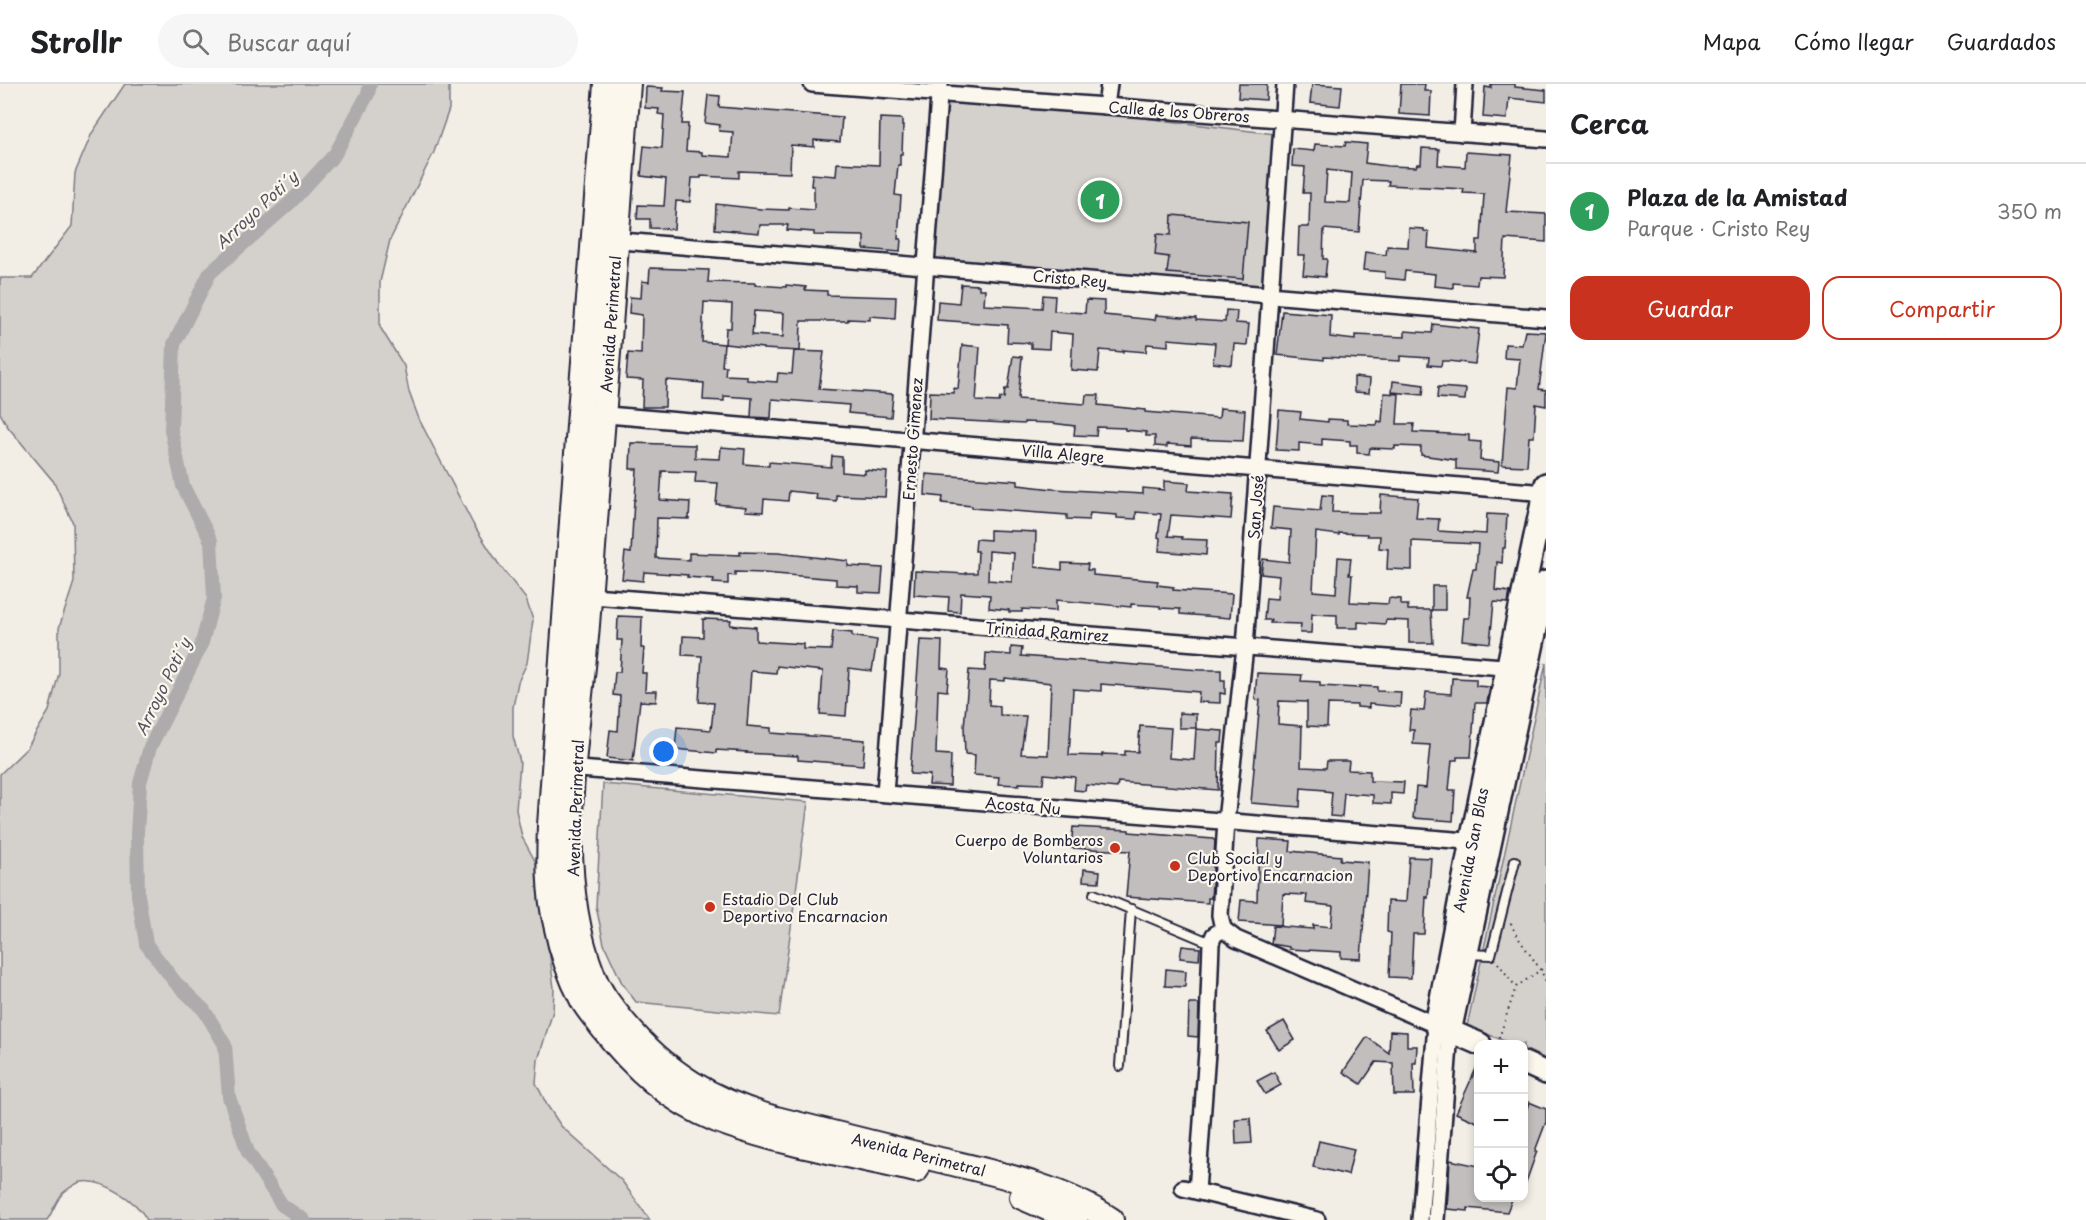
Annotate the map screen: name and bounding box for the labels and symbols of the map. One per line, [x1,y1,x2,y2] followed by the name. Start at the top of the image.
[1108,95,1250,127] street label: Calle de los Obreros
[209,163,304,254] water label: Arroyo Poti´y
[1080,178,1120,222] pin: 1
[594,255,626,393] street label: Avenida Perimetral
[1032,263,1108,293] street label: Cristo Rey
[896,377,928,501] street label: Ernesto Gimenez
[1021,438,1106,468] street label: Villa Alegre
[1241,474,1269,540] street label: San José
[985,615,1109,647] street label: Trinidad Ramirez
[128,632,197,739] water label: Arroyo Poti´y
[649,737,678,766] your location
[561,739,589,877] street label: Avenida Perimetral
[1447,786,1493,914] street label: Avenida San Blas
[984,790,1062,820] street label: Acosta Ñu
[955,828,1103,868] place label: Cuerpo de Bomberos Voluntarios
[1108,841,1122,855] marker: Cuerpo de Bomberos Voluntarios
[1187,846,1353,886] place label: Club Social y Deportivo Encarnacion
[1168,859,1182,873] marker: Club Social y Deportivo Encarnacion
[722,887,888,927] place label: Estadio Del Club Deportivo Encarnacion
[703,900,717,914] marker: Estadio Del Club Deportivo Encarnacion
[850,1126,988,1182] street label: Avenida Perimetral

